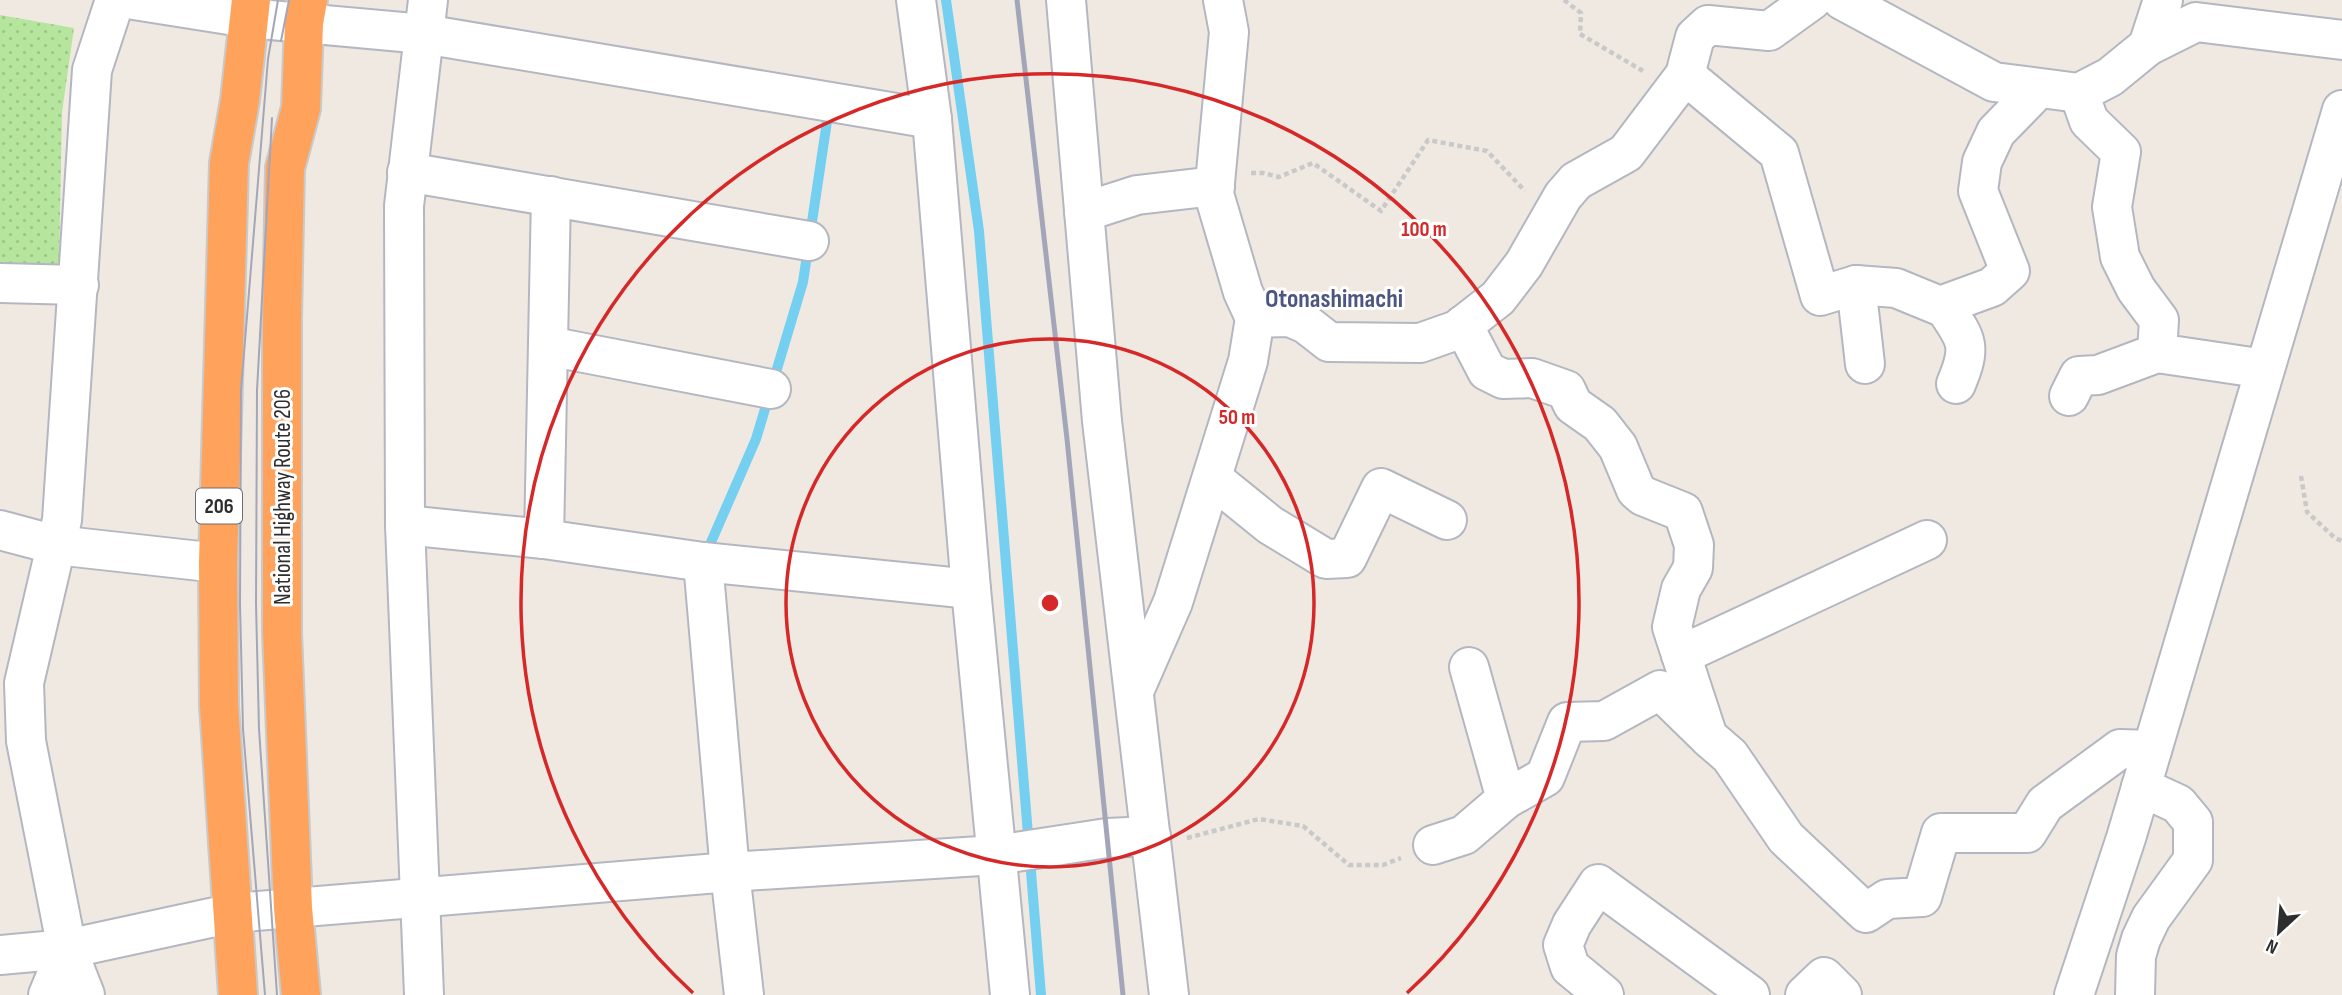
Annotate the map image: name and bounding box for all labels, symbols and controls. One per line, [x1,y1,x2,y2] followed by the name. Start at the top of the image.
[1401,217,1447,242] text: 100 m
[1265,284,1403,315] district label: Otonashimachi
[269,389,297,605] street label: National Highway Route 206
[1219,405,1255,430] text: 50 m
[196,489,242,524] road number: 206
[1038,591,1062,615] centre of rings
[2244,897,2314,967] north arrow
[2263,933,2282,958] text: N

